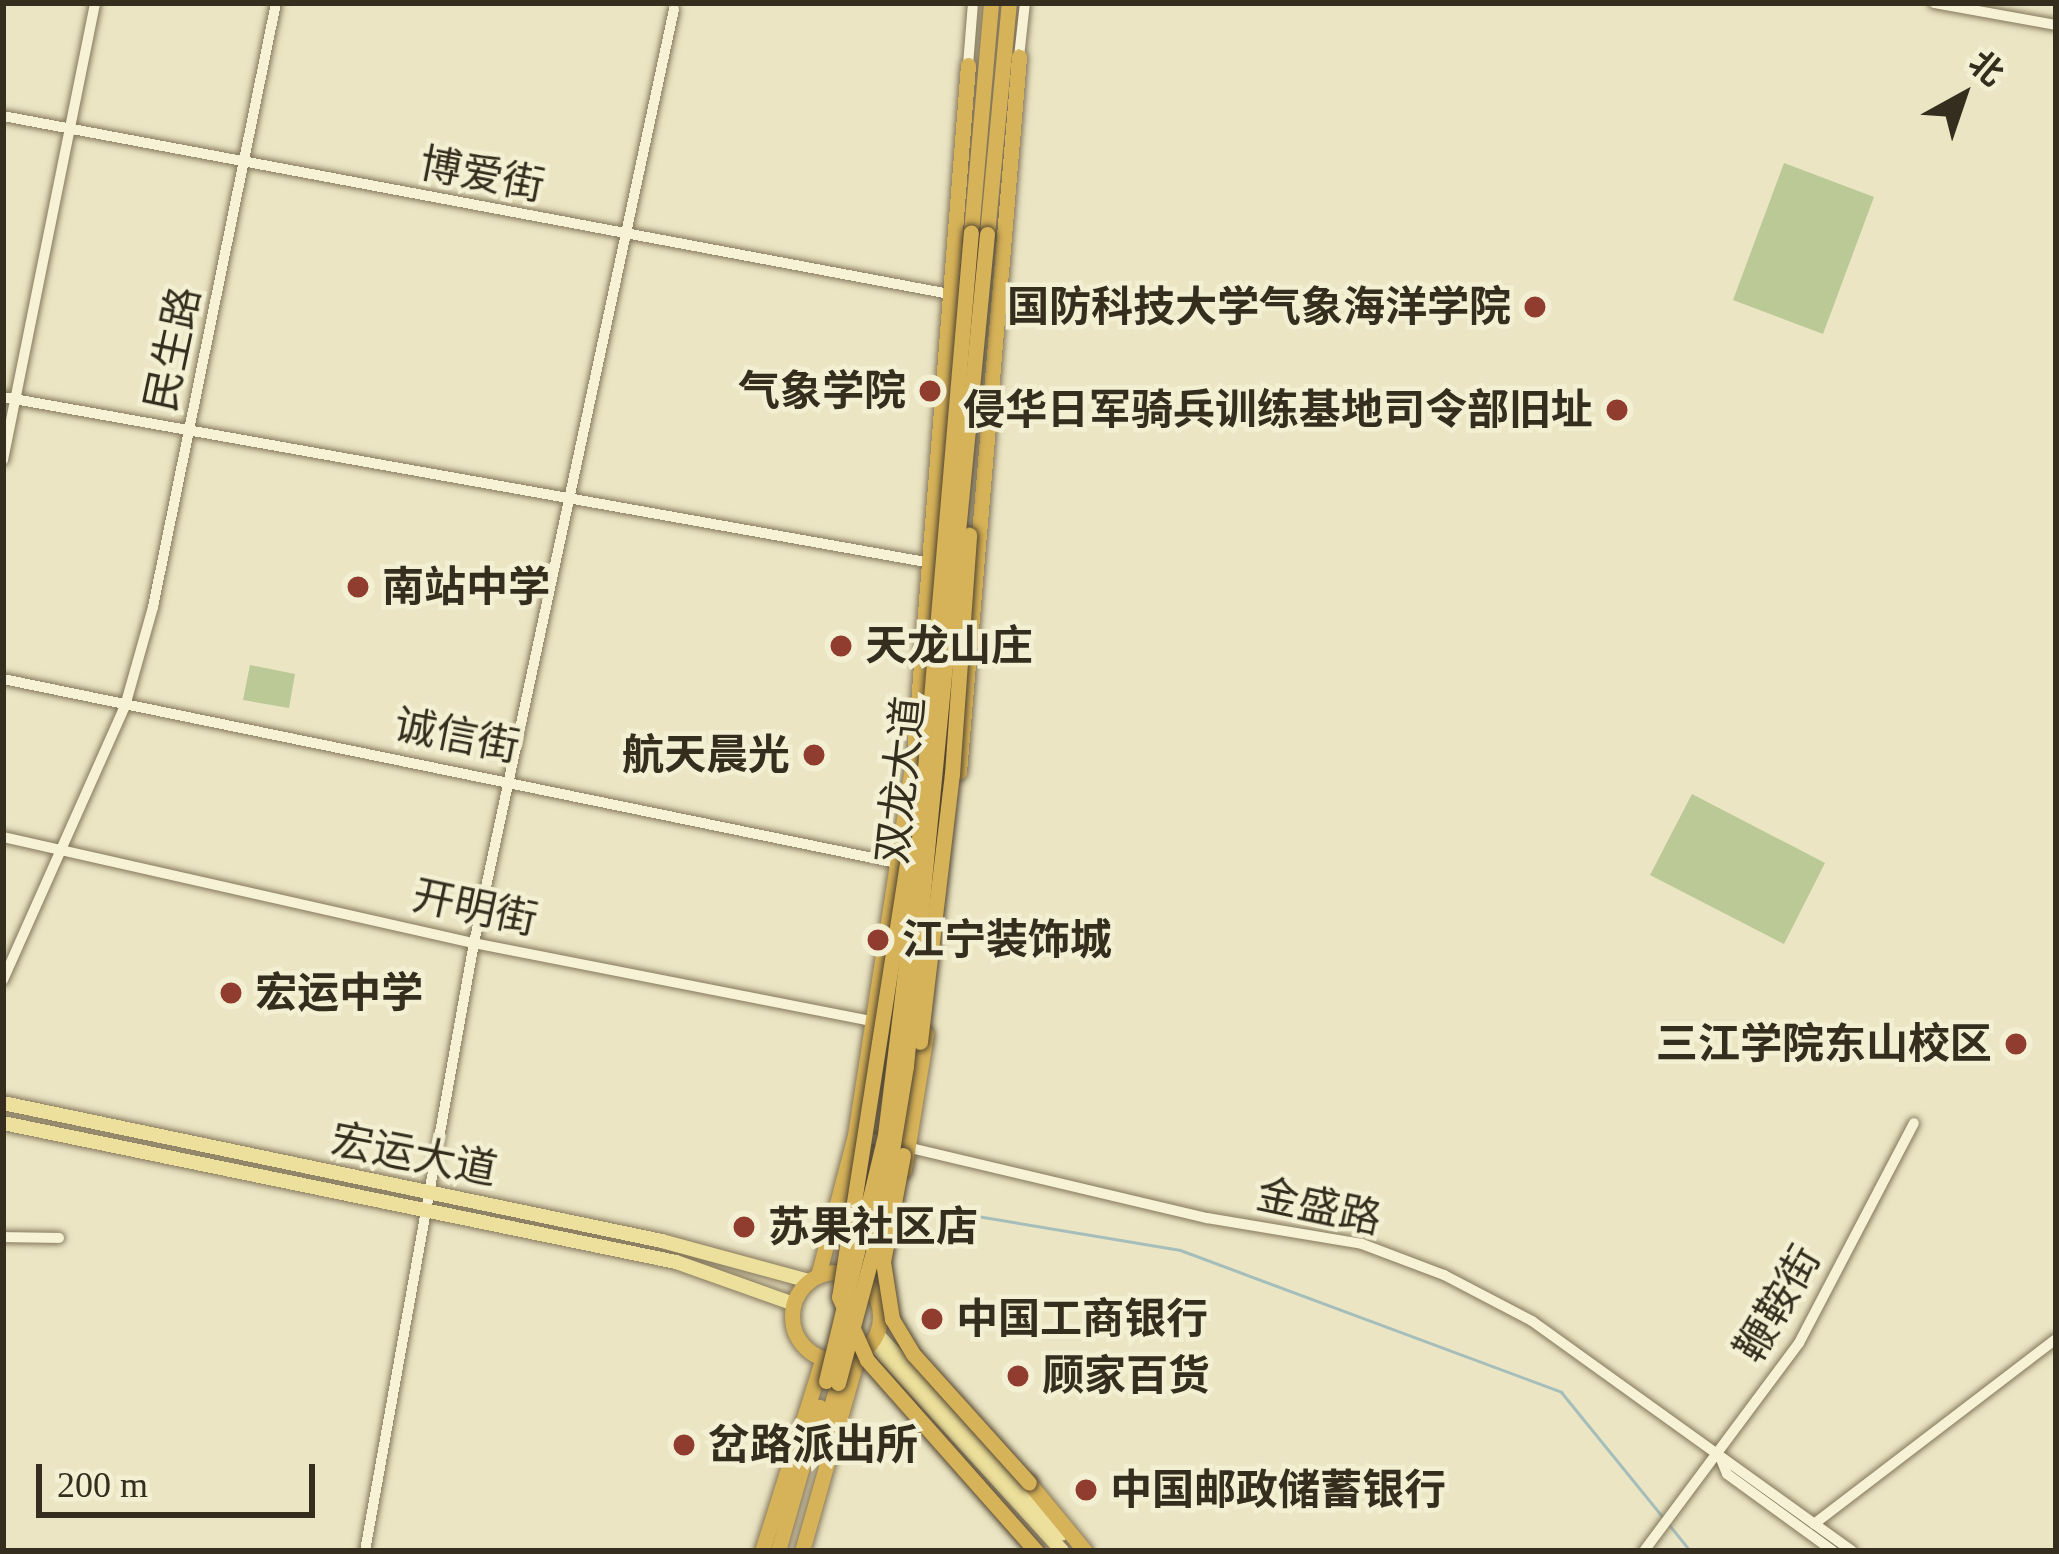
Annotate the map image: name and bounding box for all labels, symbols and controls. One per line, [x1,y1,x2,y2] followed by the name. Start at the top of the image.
[1903,36,2023,156] north arrow
[1962,44,2010,93] text: 北
[415,138,549,212] street label: 博爱街
[135,282,211,416] street label: 民生路
[1007,282,1511,332] place label: 国防科技大学气象海洋学院
[1522,294,1548,320] marker: 国防科技大学气象海洋学院
[738,366,906,416] place label: 气象学院
[917,378,943,404] marker: 气象学院
[963,385,1593,435] place label: 侵华日军骑兵训练基地司令部旧址
[1604,397,1630,423] marker: 侵华日军骑兵训练基地司令部旧址
[382,562,550,612] place label: 南站中学
[345,574,371,600] marker: 南站中学
[865,621,1033,671] place label: 天龙山庄
[828,633,854,659] marker: 天龙山庄
[867,694,935,866] street label: 双龙大道
[390,699,524,773] street label: 诚信街
[622,730,790,780] place label: 航天晨光
[801,742,827,768] marker: 航天晨光
[408,870,542,946] street label: 开明街
[902,915,1112,965] place label: 江宁装饰城
[865,927,891,953] marker: 江宁装饰城
[255,968,423,1018] place label: 宏运中学
[218,980,244,1006] marker: 宏运中学
[1656,1019,1992,1069] place label: 三江学院东山校区
[2003,1031,2029,1057] marker: 三江学院东山校区
[327,1114,501,1196] street label: 宏运大道
[1252,1169,1386,1245] street label: 金盛路
[768,1202,978,1252] place label: 苏果社区店
[731,1214,757,1240] marker: 苏果社区店
[1725,1237,1831,1371] street label: 鞭鞍街
[956,1294,1208,1344] place label: 中国工商银行
[919,1306,945,1332] marker: 中国工商银行
[1042,1351,1210,1401] place label: 顾家百货
[1005,1363,1031,1389] marker: 顾家百货
[708,1420,918,1470] place label: 岔路派出所
[671,1432,697,1458] marker: 岔路派出所
[42,1440,321,1514] scale bar
[57,1465,148,1505] text: 200 m
[1110,1465,1446,1515] place label: 中国邮政储蓄银行
[1073,1477,1099,1503] marker: 中国邮政储蓄银行

